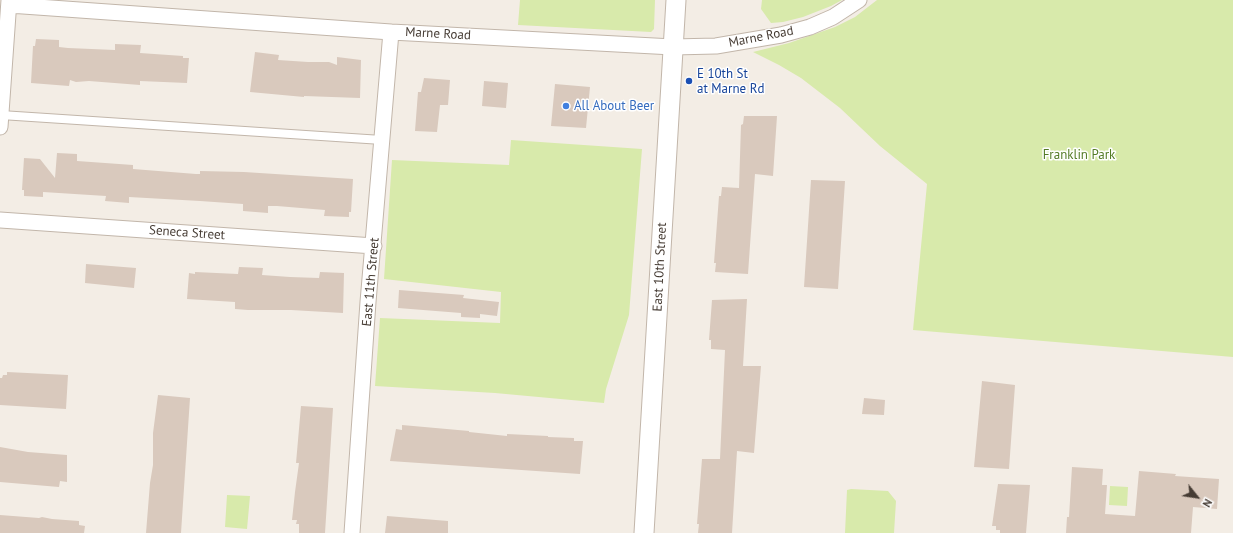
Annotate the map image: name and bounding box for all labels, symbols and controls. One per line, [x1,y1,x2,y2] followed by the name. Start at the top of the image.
[727,23,795,51] street label: Marne Road
[405,24,471,44] street label: Marne Road
[697,66,764,97] place label: E 10th St at Marne Rd
[684,76,694,86] marker: E 10th St at Marne Rd
[574,98,654,114] place label: All About Beer
[561,101,571,111] marker: All About Beer
[1043,147,1115,163] park label: Franklin Park
[650,222,670,312] street label: East 10th Street
[149,223,225,243] street label: Seneca Street
[359,237,383,327] street label: East 11th Street
[1177,477,1217,517] north arrow
[1200,496,1215,510] text: N

